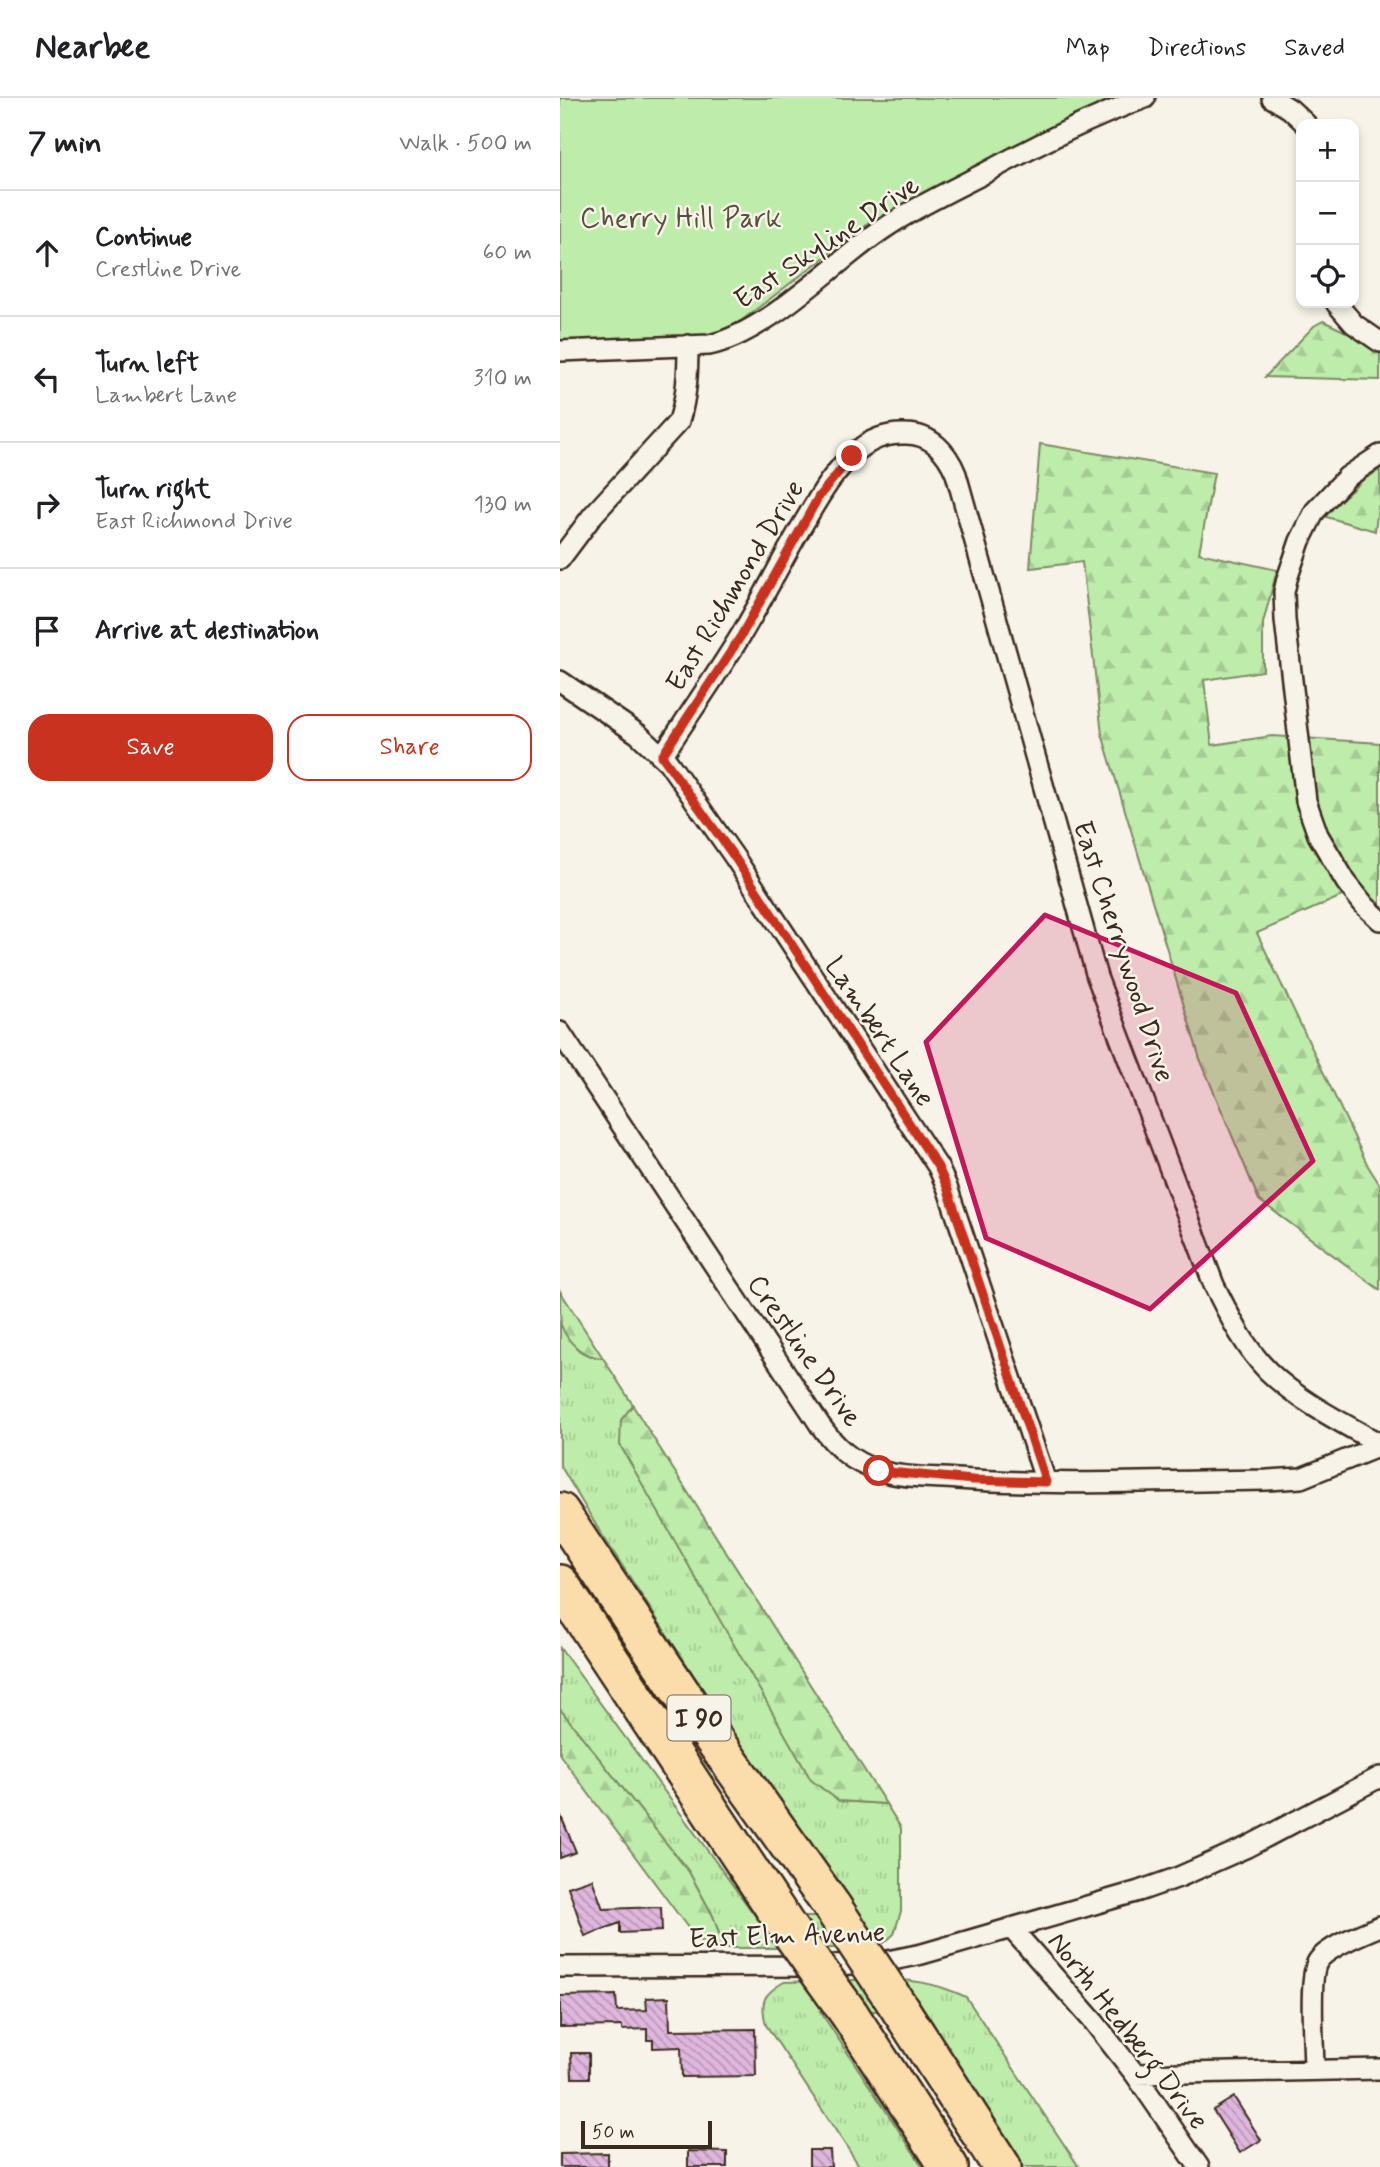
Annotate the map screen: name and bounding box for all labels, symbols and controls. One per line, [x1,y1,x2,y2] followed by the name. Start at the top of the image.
[35,26,150,70] text: Nearbee
[1066,33,1110,64] text: Map
[1148,33,1246,64] text: Directions
[1284,33,1345,64] text: Saved
[1296,119,1359,308] map controls
[1296,119,1359,182] button: +
[28,124,102,163] text: 7 min
[399,129,532,159] text: Walk · 500 m
[727,167,927,319] street label: East Skyline Drive
[1296,182,1359,245] button: −
[580,201,782,238] park label: Cherry Hill Park
[95,221,192,255] text: Continue
[28,234,66,272] icon: ahead
[483,238,532,268] text: 60 m
[1296,245,1359,308] button: locate
[95,255,241,285] text: Crestline Drive
[95,347,199,381] text: Turn left
[28,360,66,398] icon: left
[473,364,532,394] text: 310 m
[95,381,237,411] text: Lambert Lane
[836,440,867,471] route end
[95,473,211,507] text: Turn right
[658,474,814,699] street label: East Richmond Drive
[28,486,66,524] icon: right
[474,490,532,520] text: 130 m
[95,507,293,537] text: East Richmond Drive
[28,612,66,650] icon: arrive
[95,614,319,648] text: Arrive at destination
[28,714,273,781] button: Save
[287,714,532,781] button: Share
[1063,816,1182,1087] street label: East Cherrywood Drive
[815,950,943,1115] street label: Lambert Lane
[738,1268,870,1435] street label: Crestline Drive
[863,1455,894,1486] route start
[668,1695,730,1740] road number: I 90
[688,1915,886,1958] street label: East Elm Avenue
[1036,1925,1216,2140] street label: North Hedberg Drive
[581,2118,712,2150] scale bar
[592,2120,635,2145] text: 50 m

